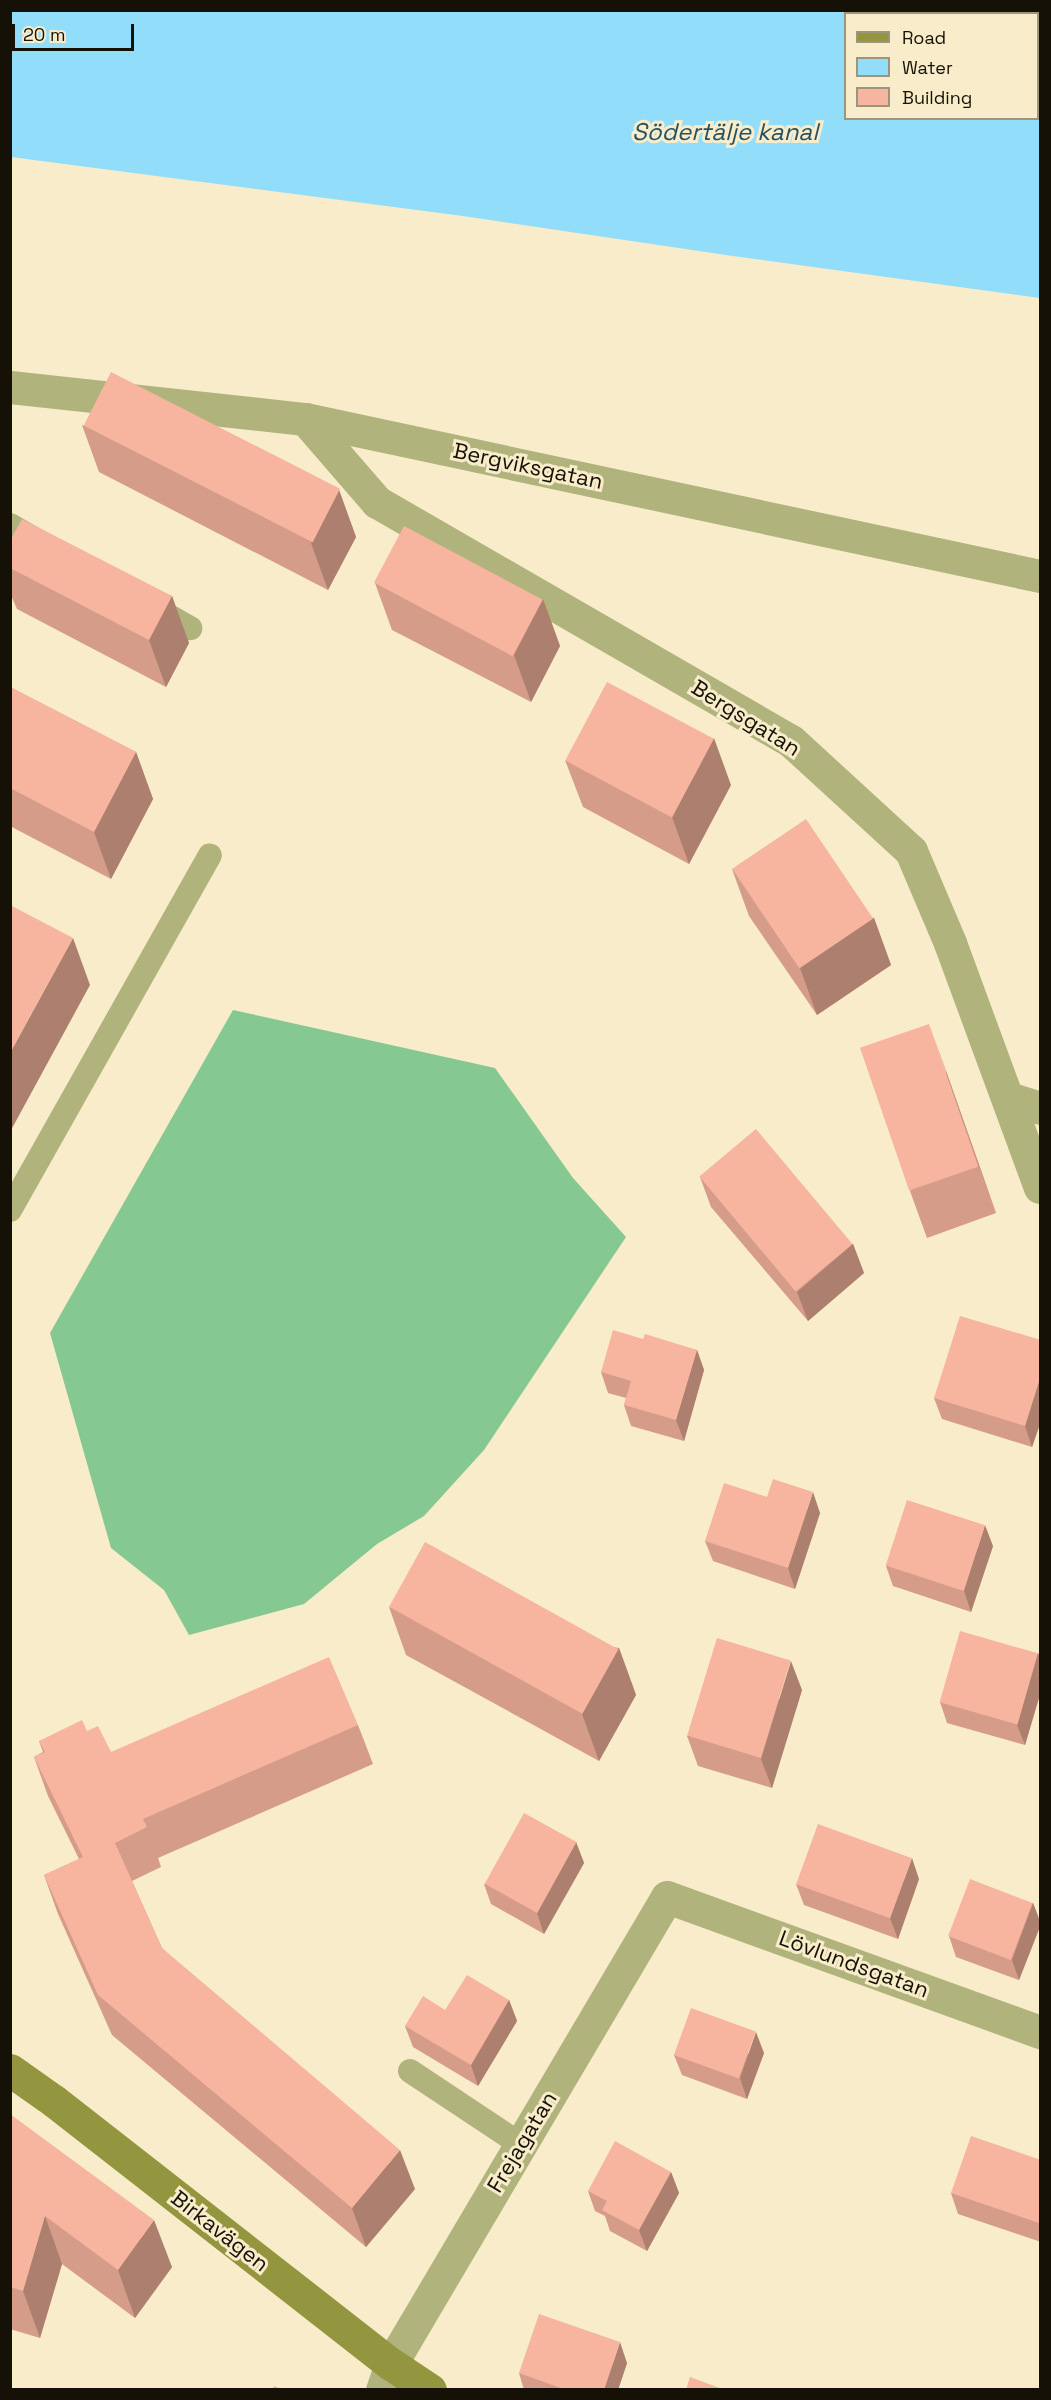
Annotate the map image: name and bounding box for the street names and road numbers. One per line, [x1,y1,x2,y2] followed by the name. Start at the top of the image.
[451,437,605,495] street label: Bergviksgatan
[687,674,805,762] street label: Bergsgatan
[776,1925,932,2003] street label: Lövlundsgatan
[482,2087,562,2197] street label: Frejagatan
[166,2185,274,2277] street label: Birkavägen

